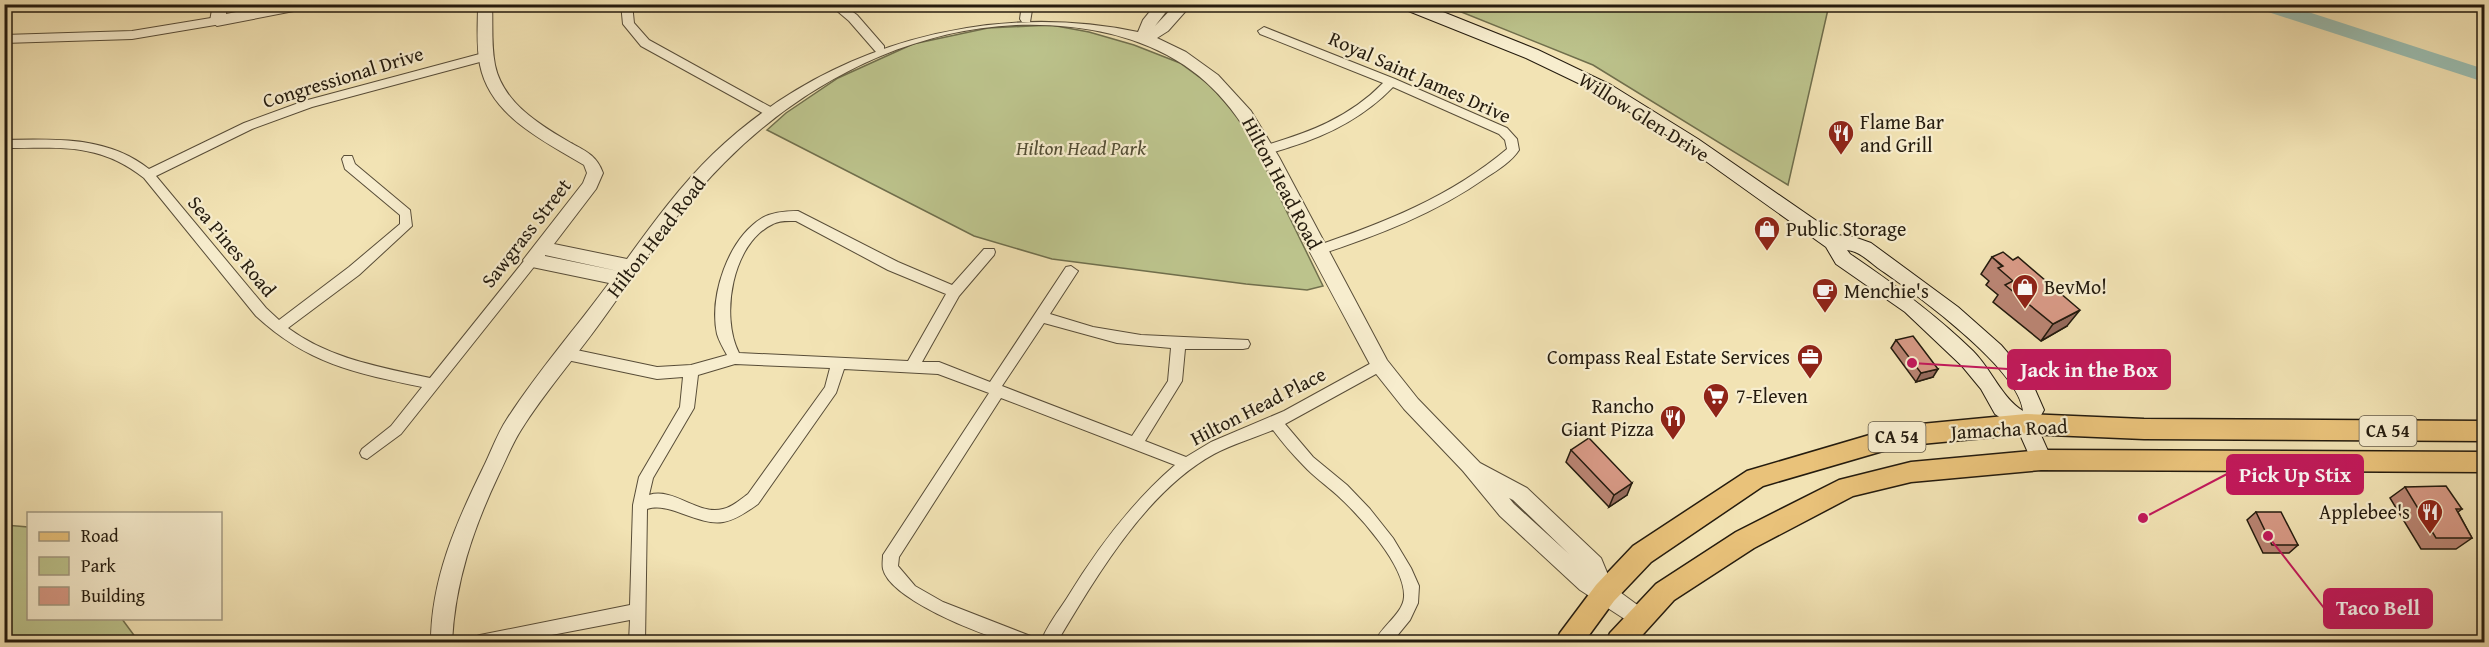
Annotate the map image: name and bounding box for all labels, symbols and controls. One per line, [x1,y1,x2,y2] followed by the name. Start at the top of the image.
[1324,23,1516,130] street label: Royal Saint James Drive
[259,38,427,115] street label: Congressional Drive
[1573,65,1715,169] street label: Willow Glen Drive
[1860,107,1944,159] place label: Flame Bar and Grill
[1235,111,1330,255] street label: Hilton Head Road
[1826,118,1856,156] restaurant icon: Flame Bar and Grill
[1015,133,1147,162] park label: Hilton Head Park
[599,170,712,303] street label: Hilton Head Road
[474,172,577,293] street label: Sawgrass Street
[181,189,284,303] street label: Sea Pines Road
[1752,214,1782,252] shop icon: Public Storage
[1786,214,1906,243] place label: Public Storage
[2010,272,2040,310] shop icon: BevMo!
[2044,272,2107,301] place label: BevMo!
[1810,276,1840,314] cafe icon: Menchie's
[1844,276,1929,305] place label: Menchie's
[1547,342,1790,371] place label: Compass Real Estate Services
[1795,342,1825,380] office icon: Compass Real Estate Services
[2008,350,2170,389] callout: Jack in the Box
[2017,354,2158,385] text: Jack in the Box
[1185,359,1331,452] street label: Hilton Head Place
[1701,381,1731,419] supermarket icon: 7-Eleven
[1736,381,1808,410] place label: 7-Eleven
[1561,391,1655,443] place label: Rancho Giant Pizza
[1658,403,1688,441] restaurant icon: Rancho Giant Pizza
[1947,411,2068,446] street label: Jamacha Road
[2360,416,2416,446] road number: CA 54
[1868,422,1926,452] road number: CA 54
[2227,455,2363,494] callout: Pick Up Stix
[2239,459,2351,490] text: Pick Up Stix
[2319,497,2410,526] place label: Applebee's
[2415,497,2445,535] restaurant icon: Applebee's
[27,512,222,620] legend
[81,522,119,549] text: Road
[81,552,117,579] text: Park
[81,582,145,609] text: Building
[2324,589,2432,628] callout: Taco Bell
[2336,592,2421,623] text: Taco Bell

